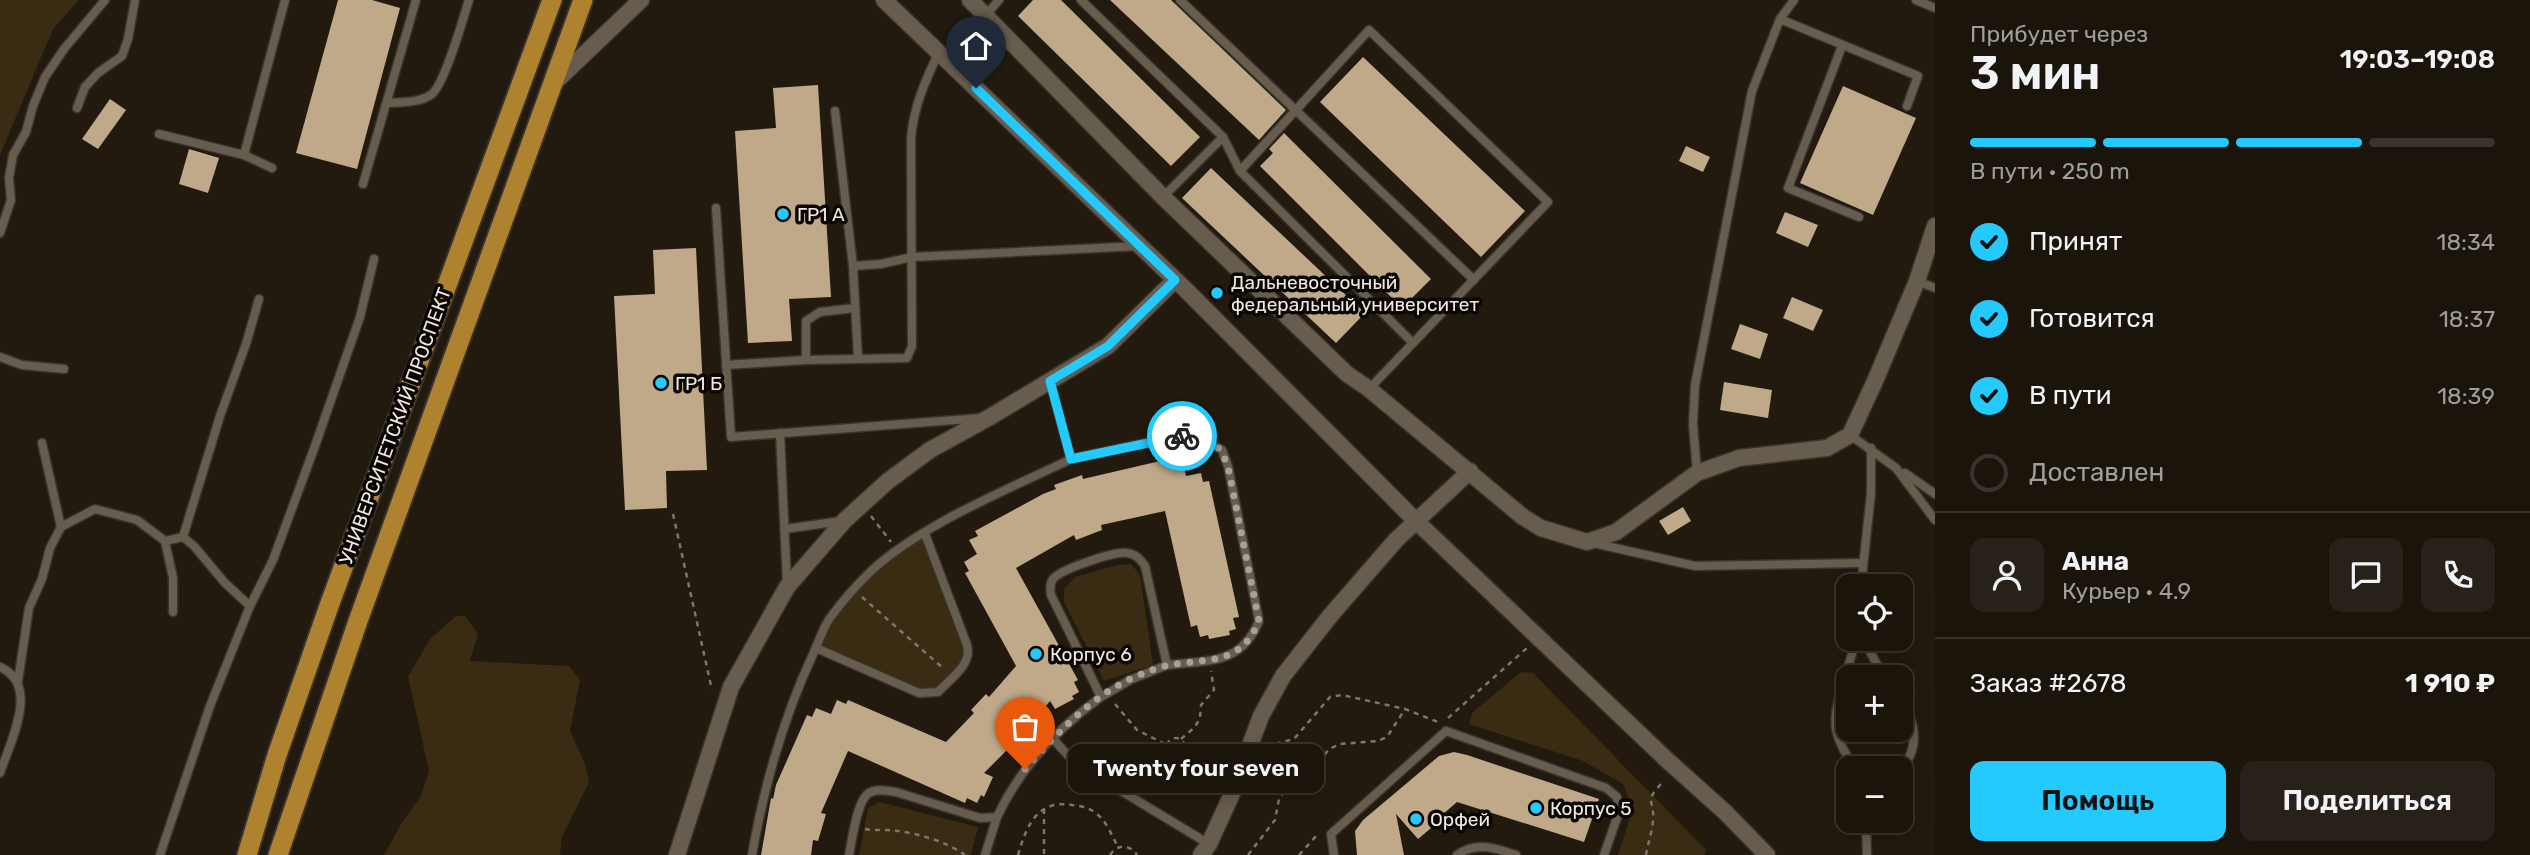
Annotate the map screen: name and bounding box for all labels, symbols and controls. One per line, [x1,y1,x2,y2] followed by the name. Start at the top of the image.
[946,16,1006,88] pin
[1970,20,2148,48] text: Прибудет через
[957,27,995,65] icon: home
[2340,44,2495,75] text: 19:03–19:08
[1970,46,2101,101] text: 3 мин
[1970,157,2130,185] text: В пути · 250 m
[797,203,845,226] place label: ГР1 А
[775,206,791,222] marker: ГР1 А
[1970,223,2008,261] icon: check
[2029,226,2122,257] text: Принят
[2437,228,2495,256] text: 18:34
[1231,271,1480,316] place label: Дальневосточный федеральный университет
[334,285,456,567] street label: УНИВЕРСИТЕТСКИЙ ПРОСПЕКТ
[1209,285,1225,301] marker: Дальневосточный федеральный университет
[1970,300,2008,338] icon: check
[2029,303,2155,334] text: Готовится
[2439,305,2495,333] text: 18:37
[675,372,722,395] place label: ГР1 Б
[653,375,669,391] marker: ГР1 Б
[1970,377,2008,415] icon: check
[2029,380,2112,411] text: В пути
[2437,382,2495,410] text: 18:39
[1147,401,1217,471] courier
[1163,417,1201,455] icon: bike
[2029,457,2164,488] text: Доставлен
[1970,538,2044,612] button: person
[2329,538,2403,612] button: chat
[2421,538,2495,612] button: phone
[2062,546,2129,577] text: Анна
[1836,574,1913,833] map controls
[1836,574,1913,651] button: locate
[2062,577,2191,605] text: Курьер · 4.9
[1050,643,1132,666] place label: Корпус 6
[1028,646,1044,662] marker: Корпус 6
[1836,665,1913,742] button: +
[1970,668,2127,699] text: Заказ #2678
[2405,668,2495,699] text: 1 910 ₽
[995,697,1055,769] pin
[1006,708,1044,746] icon: bag
[1067,744,1322,794] callout: Twenty four seven
[1093,754,1299,782] text: Twenty four seven
[1836,756,1913,833] button: −
[1970,761,2226,841] button: Помощь
[2240,761,2495,841] button: Поделиться
[1550,797,1632,820] place label: Корпус 5
[1528,800,1544,816] marker: Корпус 5
[1430,808,1490,831] place label: Орфей
[1408,811,1424,827] marker: Орфей

